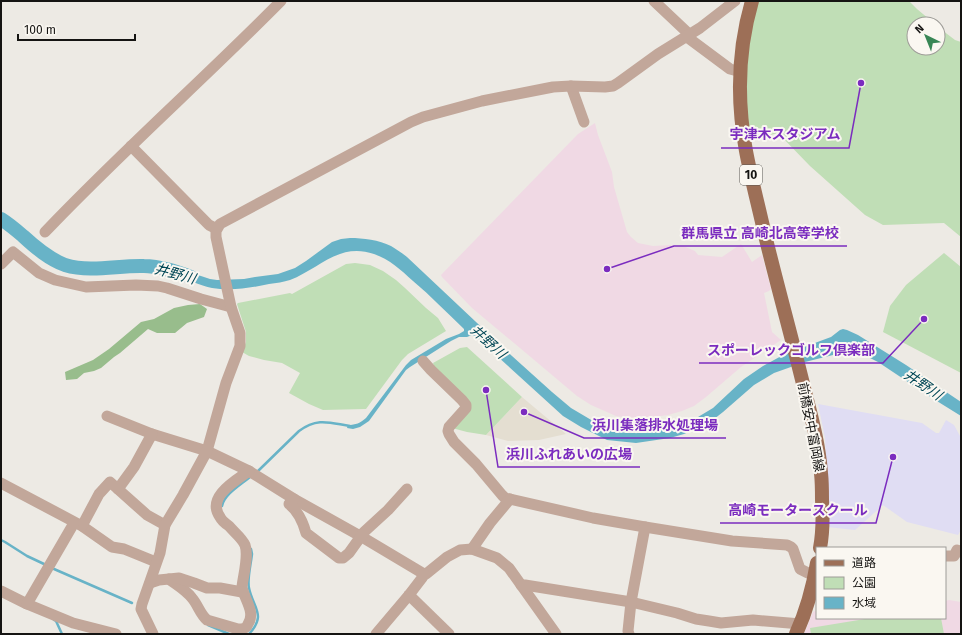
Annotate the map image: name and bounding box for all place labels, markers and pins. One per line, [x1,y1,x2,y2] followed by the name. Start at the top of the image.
[721,122,849,148] callout: 宇津木スタジアム
[674,220,847,246] callout: 群馬県立 高崎北高等学校
[699,337,883,363] callout: スポーレックゴルフ倶楽部
[584,412,726,438] callout: 浜川集落排水処理場
[498,441,640,467] callout: 浜川ふれあいの広場
[720,497,876,523] callout: 高崎モータースクール

